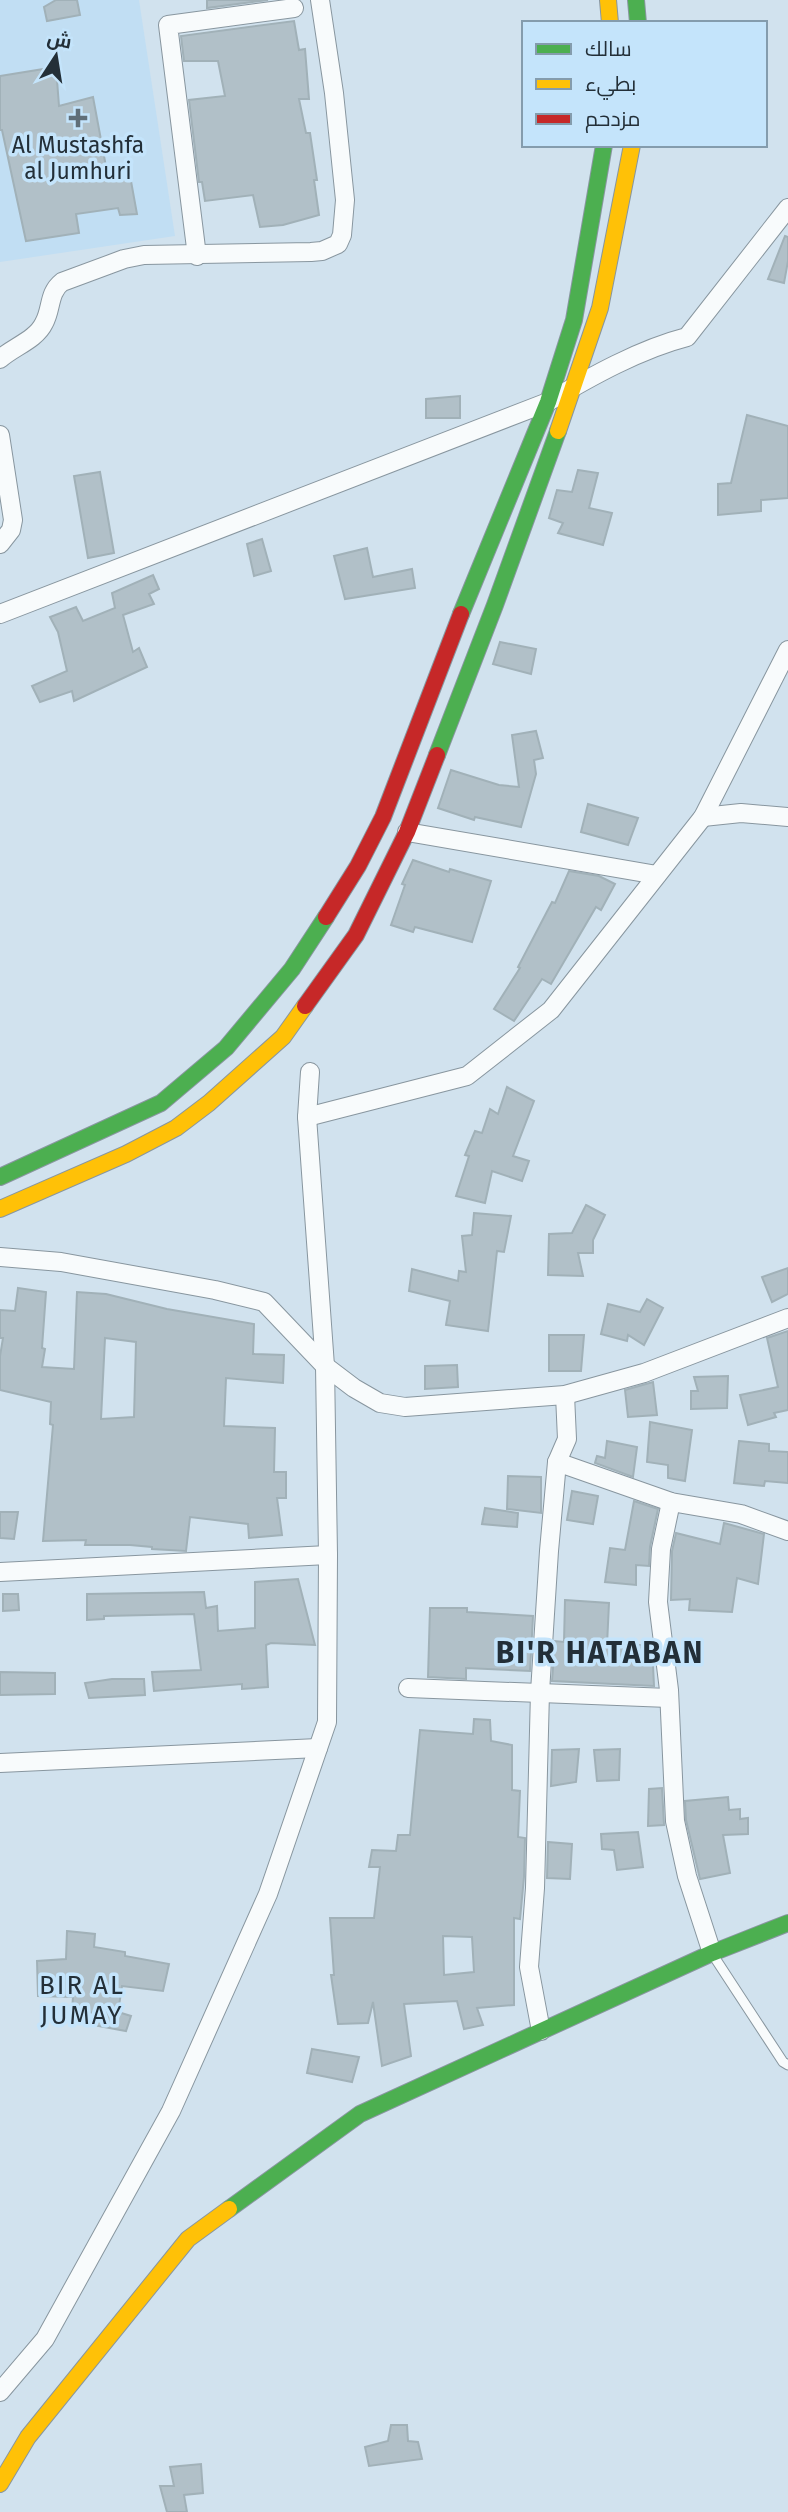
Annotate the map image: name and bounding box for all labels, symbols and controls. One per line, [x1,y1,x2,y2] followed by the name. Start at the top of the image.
[21,21,91,91] north arrow
[522,21,767,147] legend
[45,26,74,54] text: ش
[585,36,632,62] text: سالك
[585,71,636,100] text: بطيء
[585,106,640,133] text: مزدحم
[68,108,88,128] marker: Al Mustashfa al Jumhuri
[12,131,144,185] place label: Al Mustashfa al Jumhuri
[496,1635,704,1671] district label: BI'R HATABAN
[39,1970,125,2031] district label: BIR AL JUMAY

